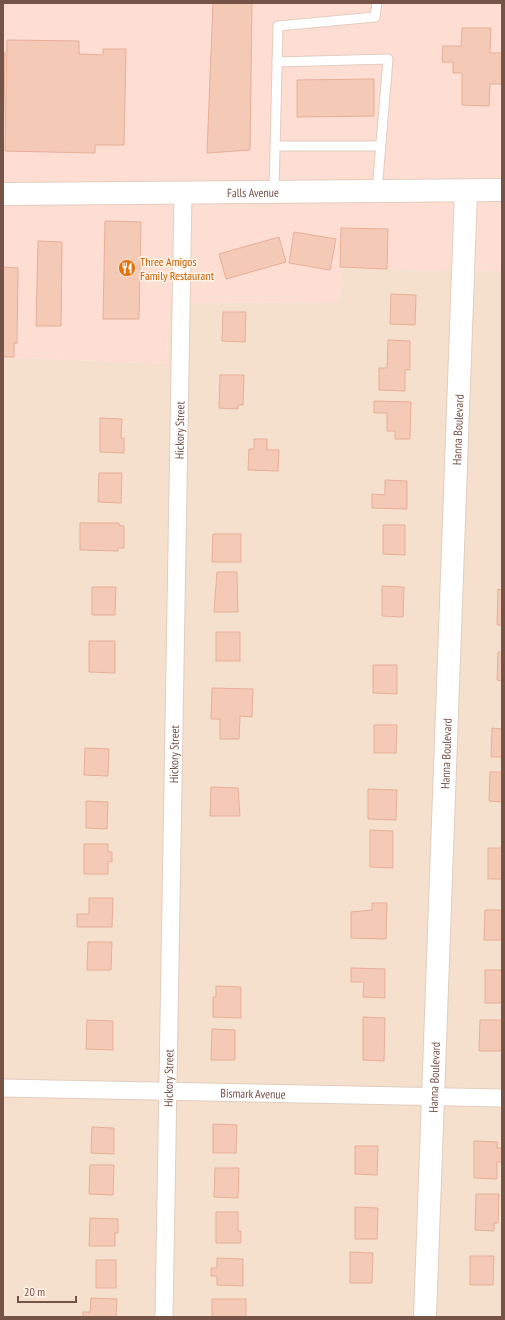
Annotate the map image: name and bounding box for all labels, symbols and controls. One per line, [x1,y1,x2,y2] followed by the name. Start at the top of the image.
[227,184,279,200] street label: Falls Avenue
[140,254,215,283] place label: Three Amigos Family Restaurant
[117,258,137,278] restaurant icon: Three Amigos Family Restaurant
[449,394,466,465] street label: Hanna Boulevard
[171,400,187,459] street label: Hickory Street
[437,718,454,789] street label: Hanna Boulevard
[166,724,182,783] street label: Hickory Street
[425,1042,443,1113] street label: Hanna Boulevard
[160,1048,176,1107] street label: Hickory Street
[220,1085,286,1101] street label: Bismark Avenue
[18,1278,76,1304] scale bar
[24,1284,45,1299] text: 20 m

